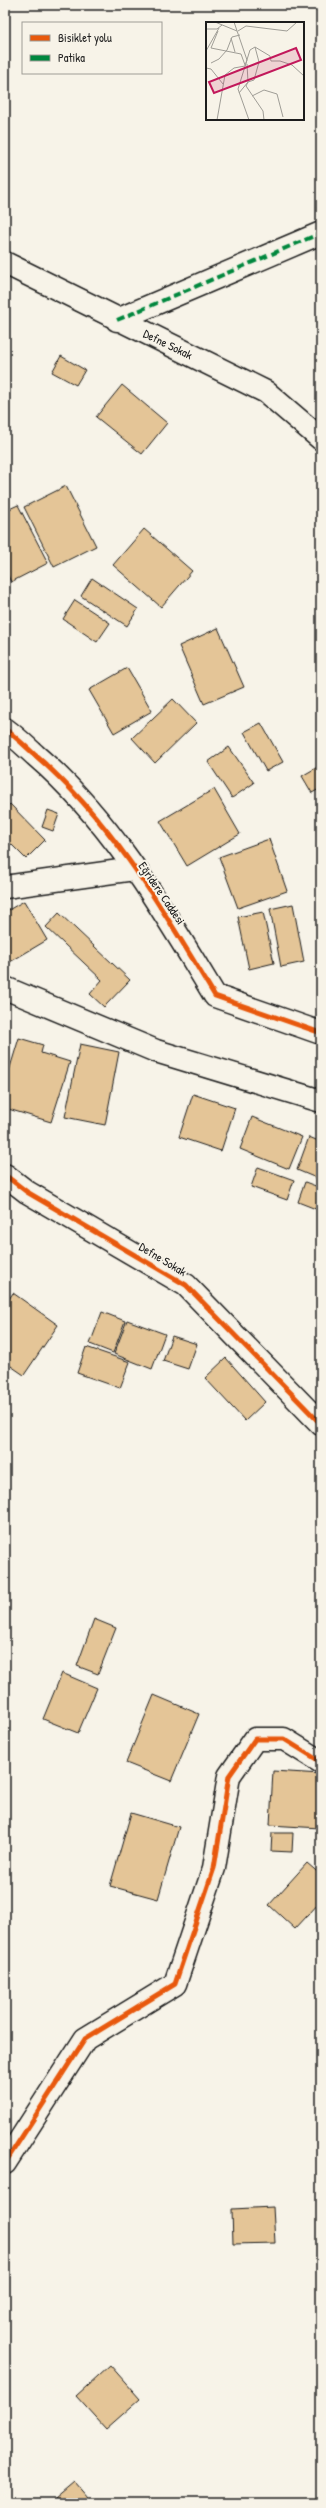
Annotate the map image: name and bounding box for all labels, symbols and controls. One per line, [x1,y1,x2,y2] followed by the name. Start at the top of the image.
[22,22,162,74] legend
[206,22,304,120] inset map
[58,29,112,46] text: Bisiklet yolu
[58,49,85,66] text: Patika
[141,325,195,363] street label: Defne Sokak
[135,858,189,928] street label: Eğridere Caddesi
[136,1238,190,1280] street label: Defne Sokak

